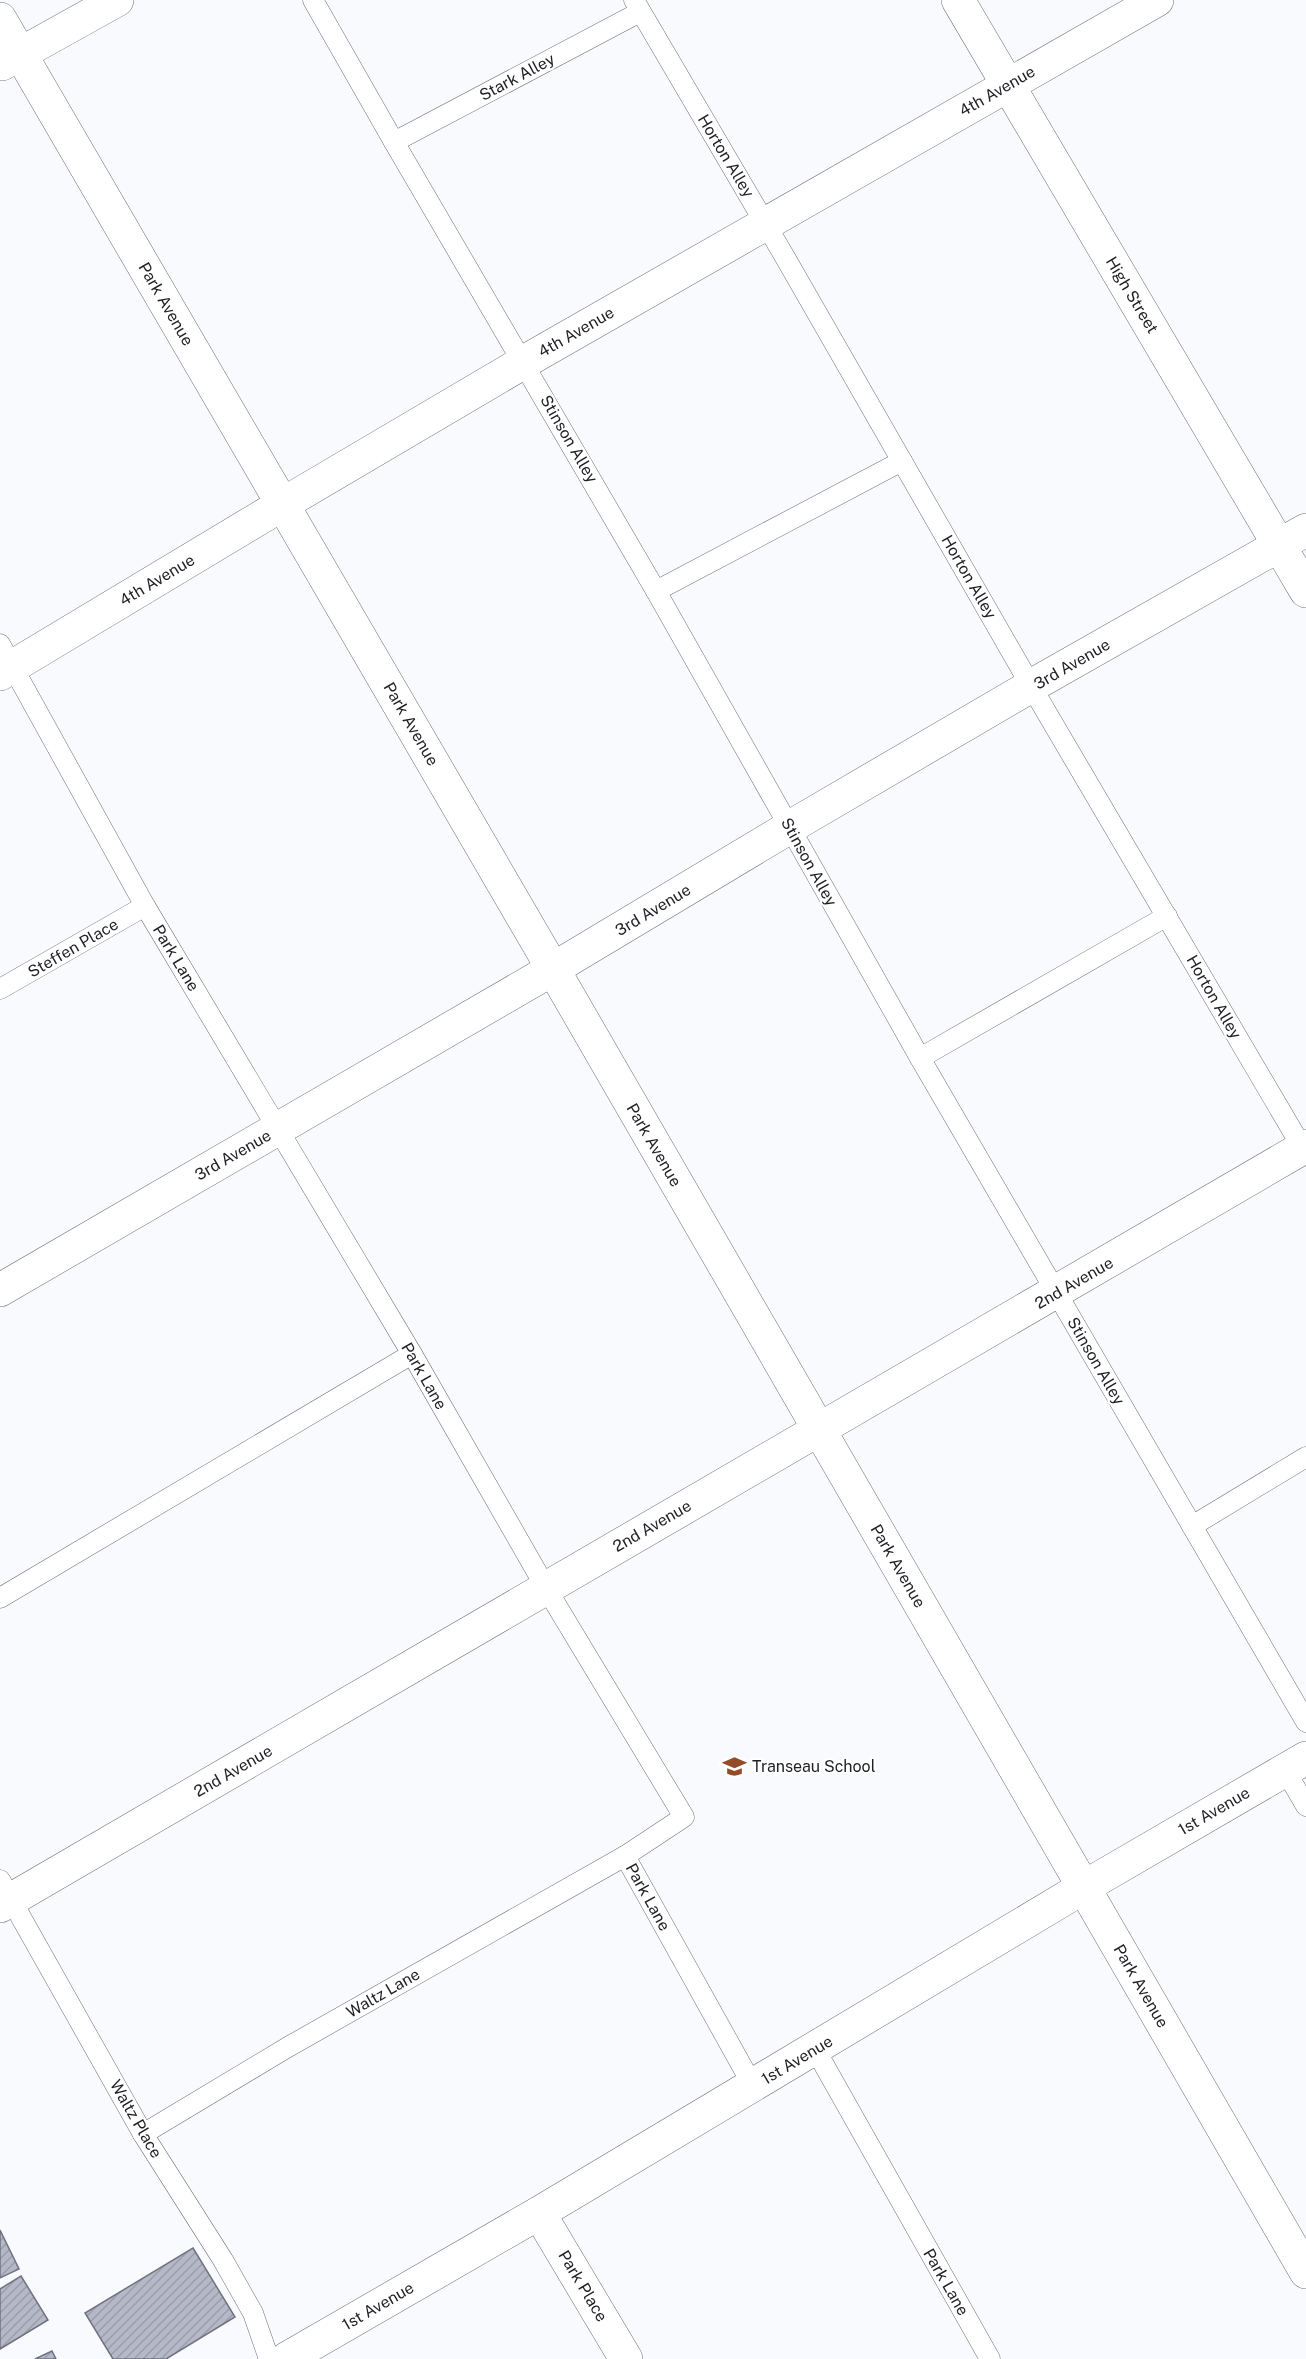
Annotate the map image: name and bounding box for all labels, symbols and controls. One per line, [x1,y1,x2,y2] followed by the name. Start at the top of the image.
[476,49,558,105] street label: Stark Alley
[956,62,1038,120] street label: 4th Avenue
[694,111,758,201] street label: Horton Alley
[1102,253,1162,337] street label: High Street
[135,259,197,349] street label: Park Avenue
[535,303,617,361] street label: 4th Avenue
[536,392,602,487] street label: Stinson Alley
[937,532,1001,623] street label: Horton Alley
[116,550,198,610] street label: 4th Avenue
[1031,635,1113,693] street label: 3rd Avenue
[380,679,442,769] street label: Park Avenue
[777,815,841,910] street label: Stinson Alley
[612,880,694,940] street label: 3rd Avenue
[25,915,121,981] street label: Steffen Place
[149,921,203,995] street label: Park Lane
[1182,952,1246,1043] street label: Horton Alley
[623,1100,685,1190] street label: Park Avenue
[192,1126,274,1184] street label: 3rd Avenue
[1032,1253,1116,1313] street label: 2nd Avenue
[1063,1314,1129,1409] street label: Stinson Alley
[397,1339,451,1413] street label: Park Lane
[610,1496,694,1556] street label: 2nd Avenue
[867,1521,929,1611] street label: Park Avenue
[191,1741,275,1801] street label: 2nd Avenue
[721,1753,747,1779] school or university icon: Transeau School
[752,1757,876,1776] place label: Transeau School
[1175,1783,1253,1839] street label: 1st Avenue
[622,1860,674,1934] street label: Park Lane
[1110,1941,1172,2031] street label: Park Avenue
[343,1964,423,2022] street label: Waltz Lane
[758,2031,836,2089] street label: 1st Avenue
[106,2077,166,2161] street label: Waltz Place
[919,2245,973,2319] street label: Park Lane
[554,2247,612,2325] street label: Park Place
[339,2278,417,2334] street label: 1st Avenue

